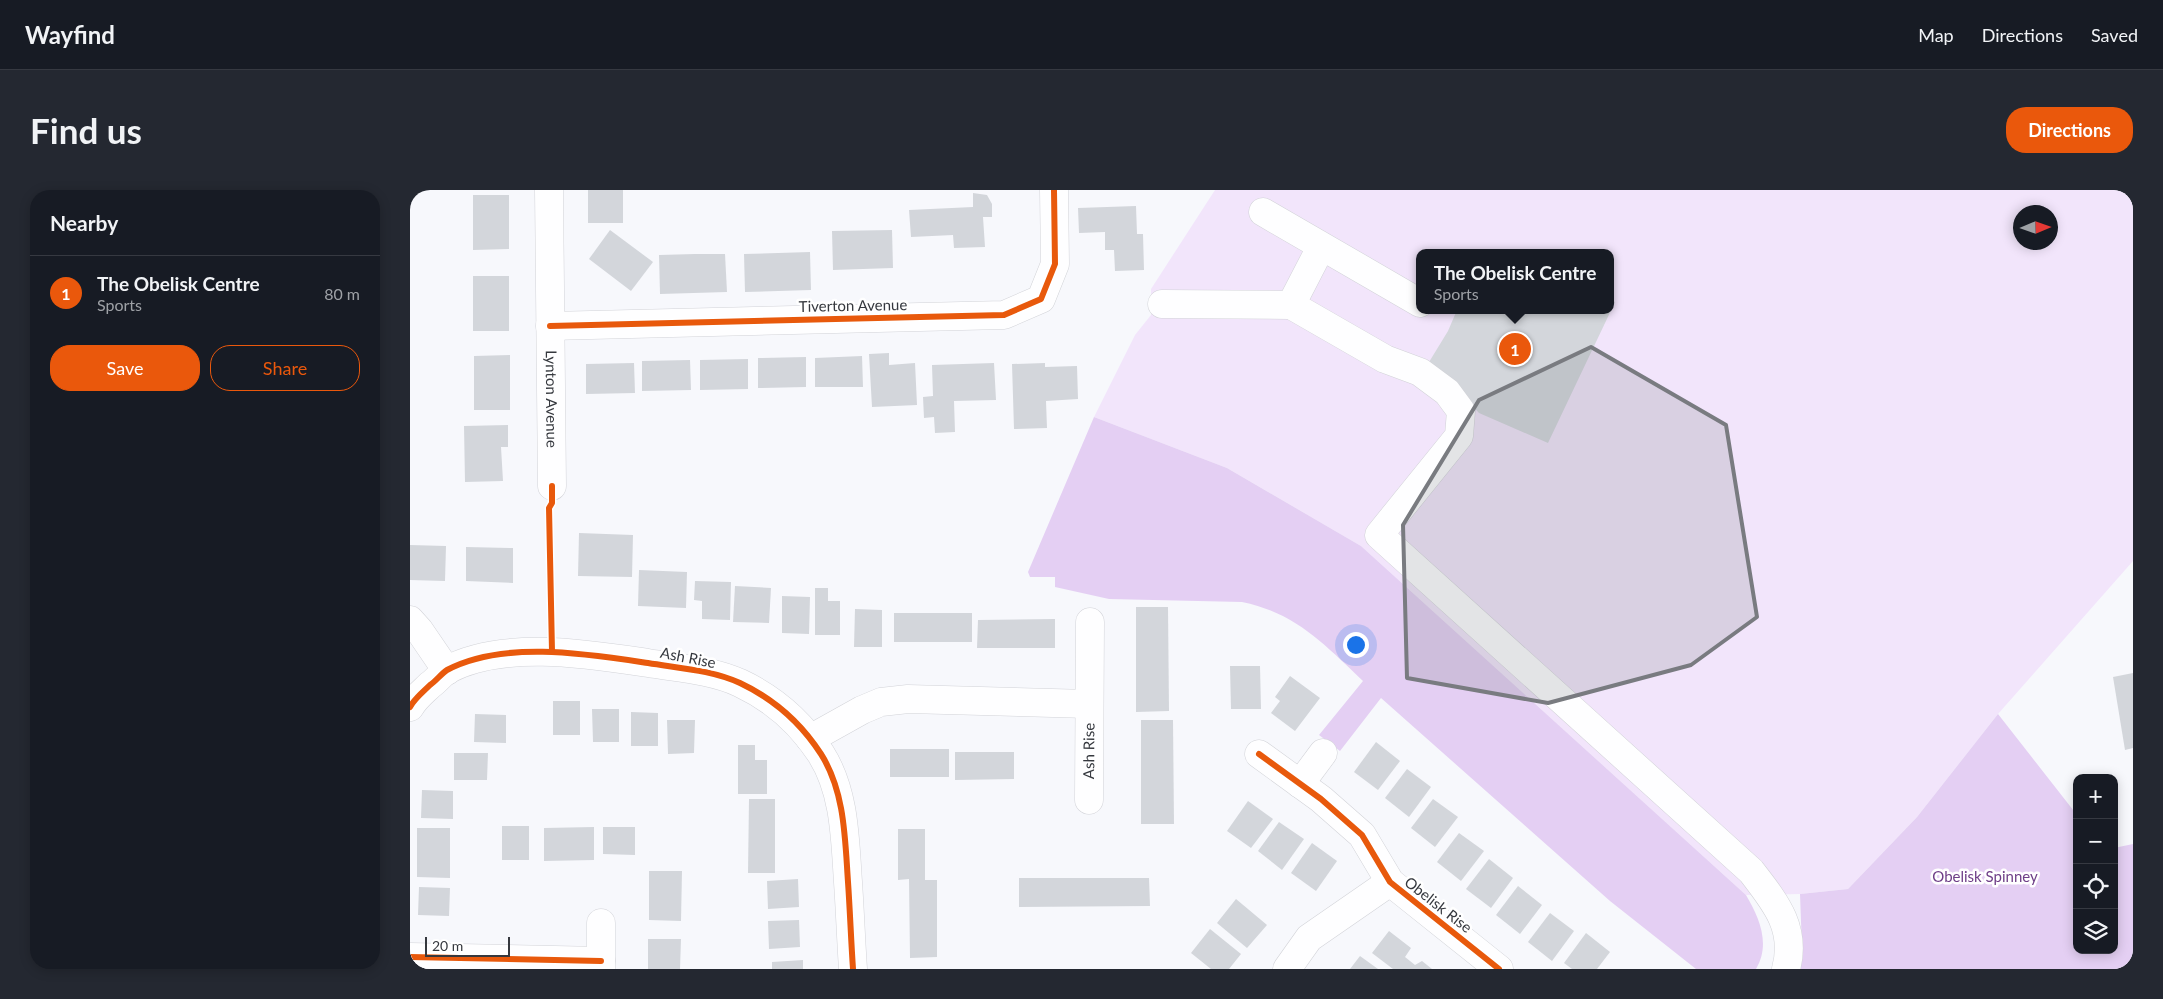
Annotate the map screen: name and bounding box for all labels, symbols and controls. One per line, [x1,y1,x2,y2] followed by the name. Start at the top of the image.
[25,20,115,49] text: Wayfind
[1918,24,1954,46] text: Map
[1982,24,2063,46] text: Directions
[2091,24,2138,46] text: Saved
[2006,107,2133,153] button: Directions
[30,109,142,151] text: Find us
[2013,205,2058,250] north arrow
[50,210,118,235] text: Nearby
[1416,249,1614,314] popup
[1434,261,1596,284] text: The Obelisk Centre
[97,272,260,295] text: The Obelisk Centre
[61,284,71,303] text: 1
[324,284,360,303] text: 80 m
[1434,284,1479,303] text: Sports
[97,295,142,314] text: Sports
[799,295,907,315] street label: Tiverton Avenue
[1499,330,1531,368] pin: 1
[50,345,200,391] button: Save
[210,345,360,391] button: Share
[543,350,562,448] street label: Lynton Avenue
[1343,632,1369,658] your location
[659,643,718,671] street label: Ash Rise
[1079,723,1097,779] street label: Ash Rise
[2073,774,2118,954] map controls
[2073,774,2118,819] button: +
[2073,819,2118,864] button: −
[2073,864,2118,909] button: locate
[1932,867,2038,885] park label: Obelisk Spinney
[1401,872,1476,936] street label: Obelisk Rise
[2073,909,2118,954] button: layers
[425,934,510,957] scale bar
[432,937,463,954] text: 20 m

